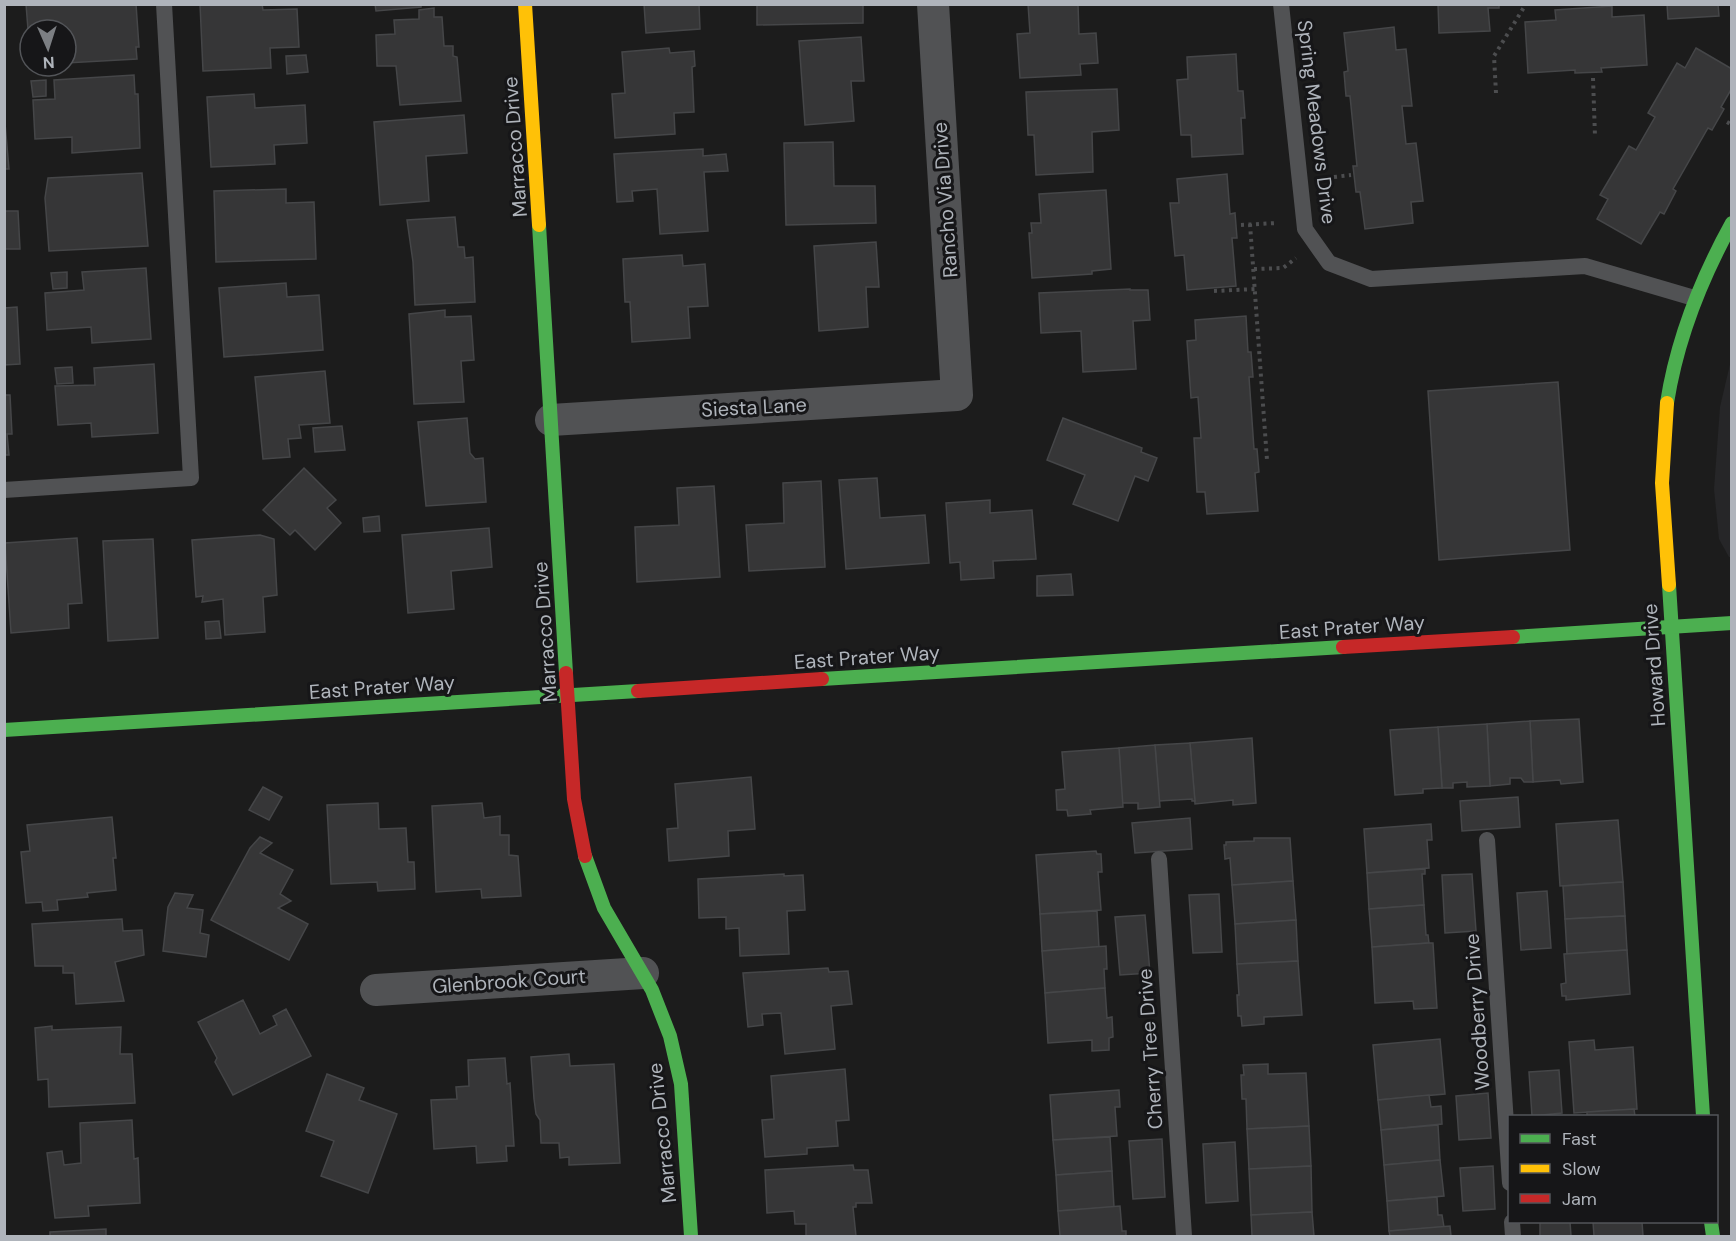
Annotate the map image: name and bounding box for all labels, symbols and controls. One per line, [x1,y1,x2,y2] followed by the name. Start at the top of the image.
[18,18,78,78] north arrow
[1292,19,1342,225] street label: Spring Meadows Drive
[42,52,55,73] text: N
[497,76,533,218] street label: Marracco Drive
[927,121,963,279] street label: Rancho Via Drive
[701,391,807,423] street label: Siesta Lane
[527,561,563,703] street label: Marracco Drive
[1637,603,1671,727] street label: Howard Drive
[1278,609,1426,645] street label: East Prater Way
[793,639,941,675] street label: East Prater Way
[308,669,456,705] street label: East Prater Way
[1459,933,1495,1091] street label: Woodberry Drive
[431,963,587,999] street label: Glenbrook Court
[1131,968,1169,1130] street label: Cherry Tree Drive
[642,1062,682,1204] street label: Marracco Drive
[1508,1115,1718,1223] legend
[1562,1127,1597,1151] text: Fast
[1562,1157,1601,1181] text: Slow
[1562,1187,1597,1211] text: Jam

